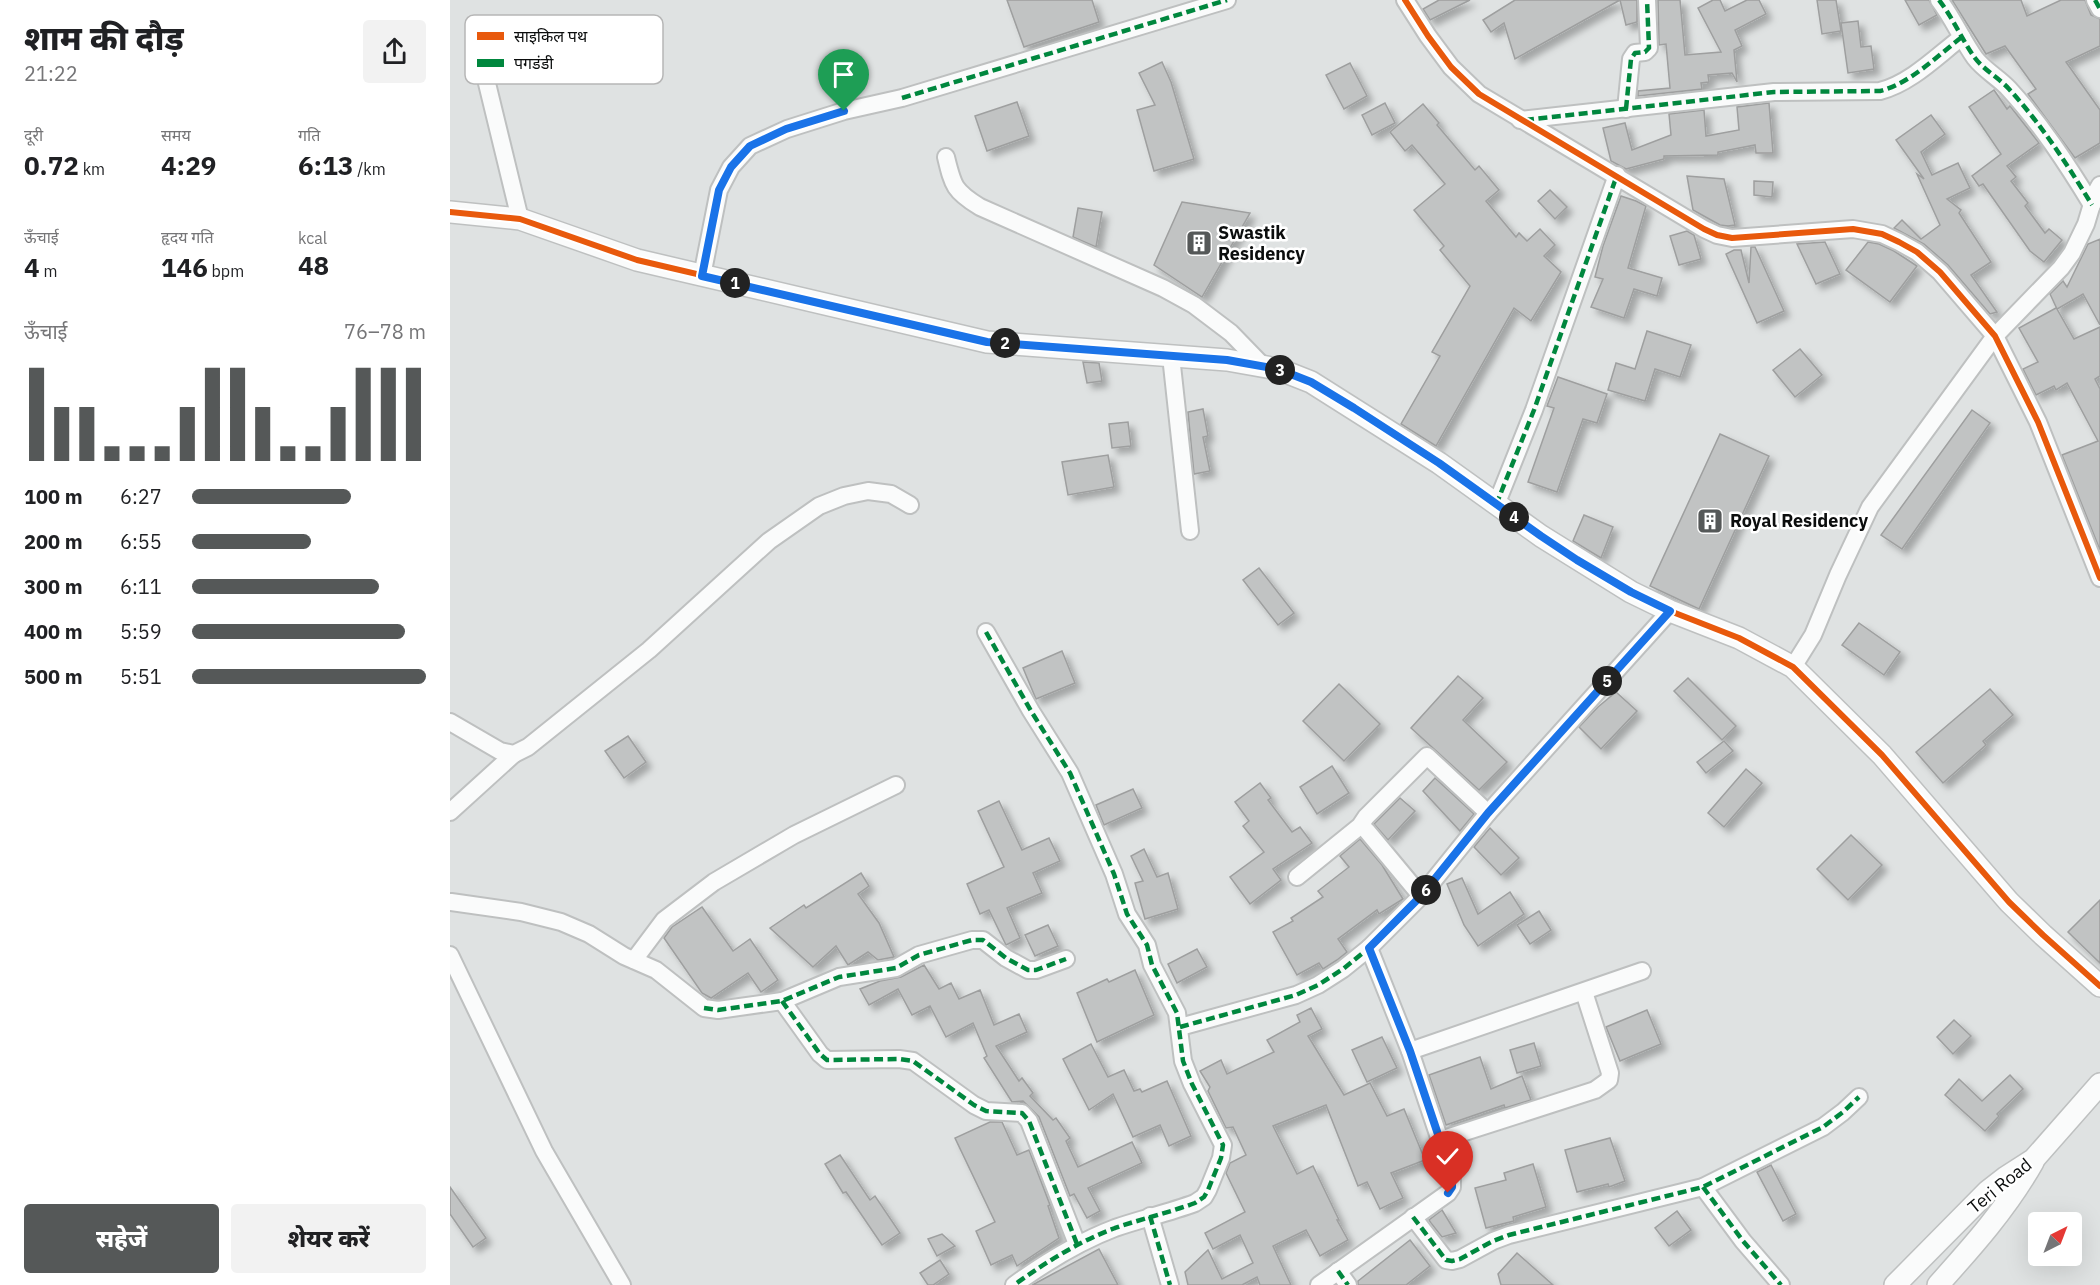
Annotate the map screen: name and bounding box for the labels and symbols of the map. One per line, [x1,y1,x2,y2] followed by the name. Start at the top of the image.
[465,15,663,84] legend
[514,26,588,46] text: साइकिल पथ
[818,49,869,111] pin
[514,53,554,73] text: पगडंडी
[1218,221,1305,265] place label: Swastik Residency
[1184,228,1214,258] building icon: Swastik Residency
[720,268,750,298] pin: 1
[990,328,1020,358] pin: 2
[1265,355,1295,385] pin: 3
[1499,502,1529,532] pin: 4
[1695,506,1725,536] building icon: Royal Residency
[1730,509,1868,532] place label: Royal Residency
[1592,666,1622,696] pin: 5
[1411,875,1441,905] pin: 6
[1422,1131,1473,1193] pin
[1963,1153,2036,1218] street label: Teri Road
[2028,1212,2082,1266] north arrow

